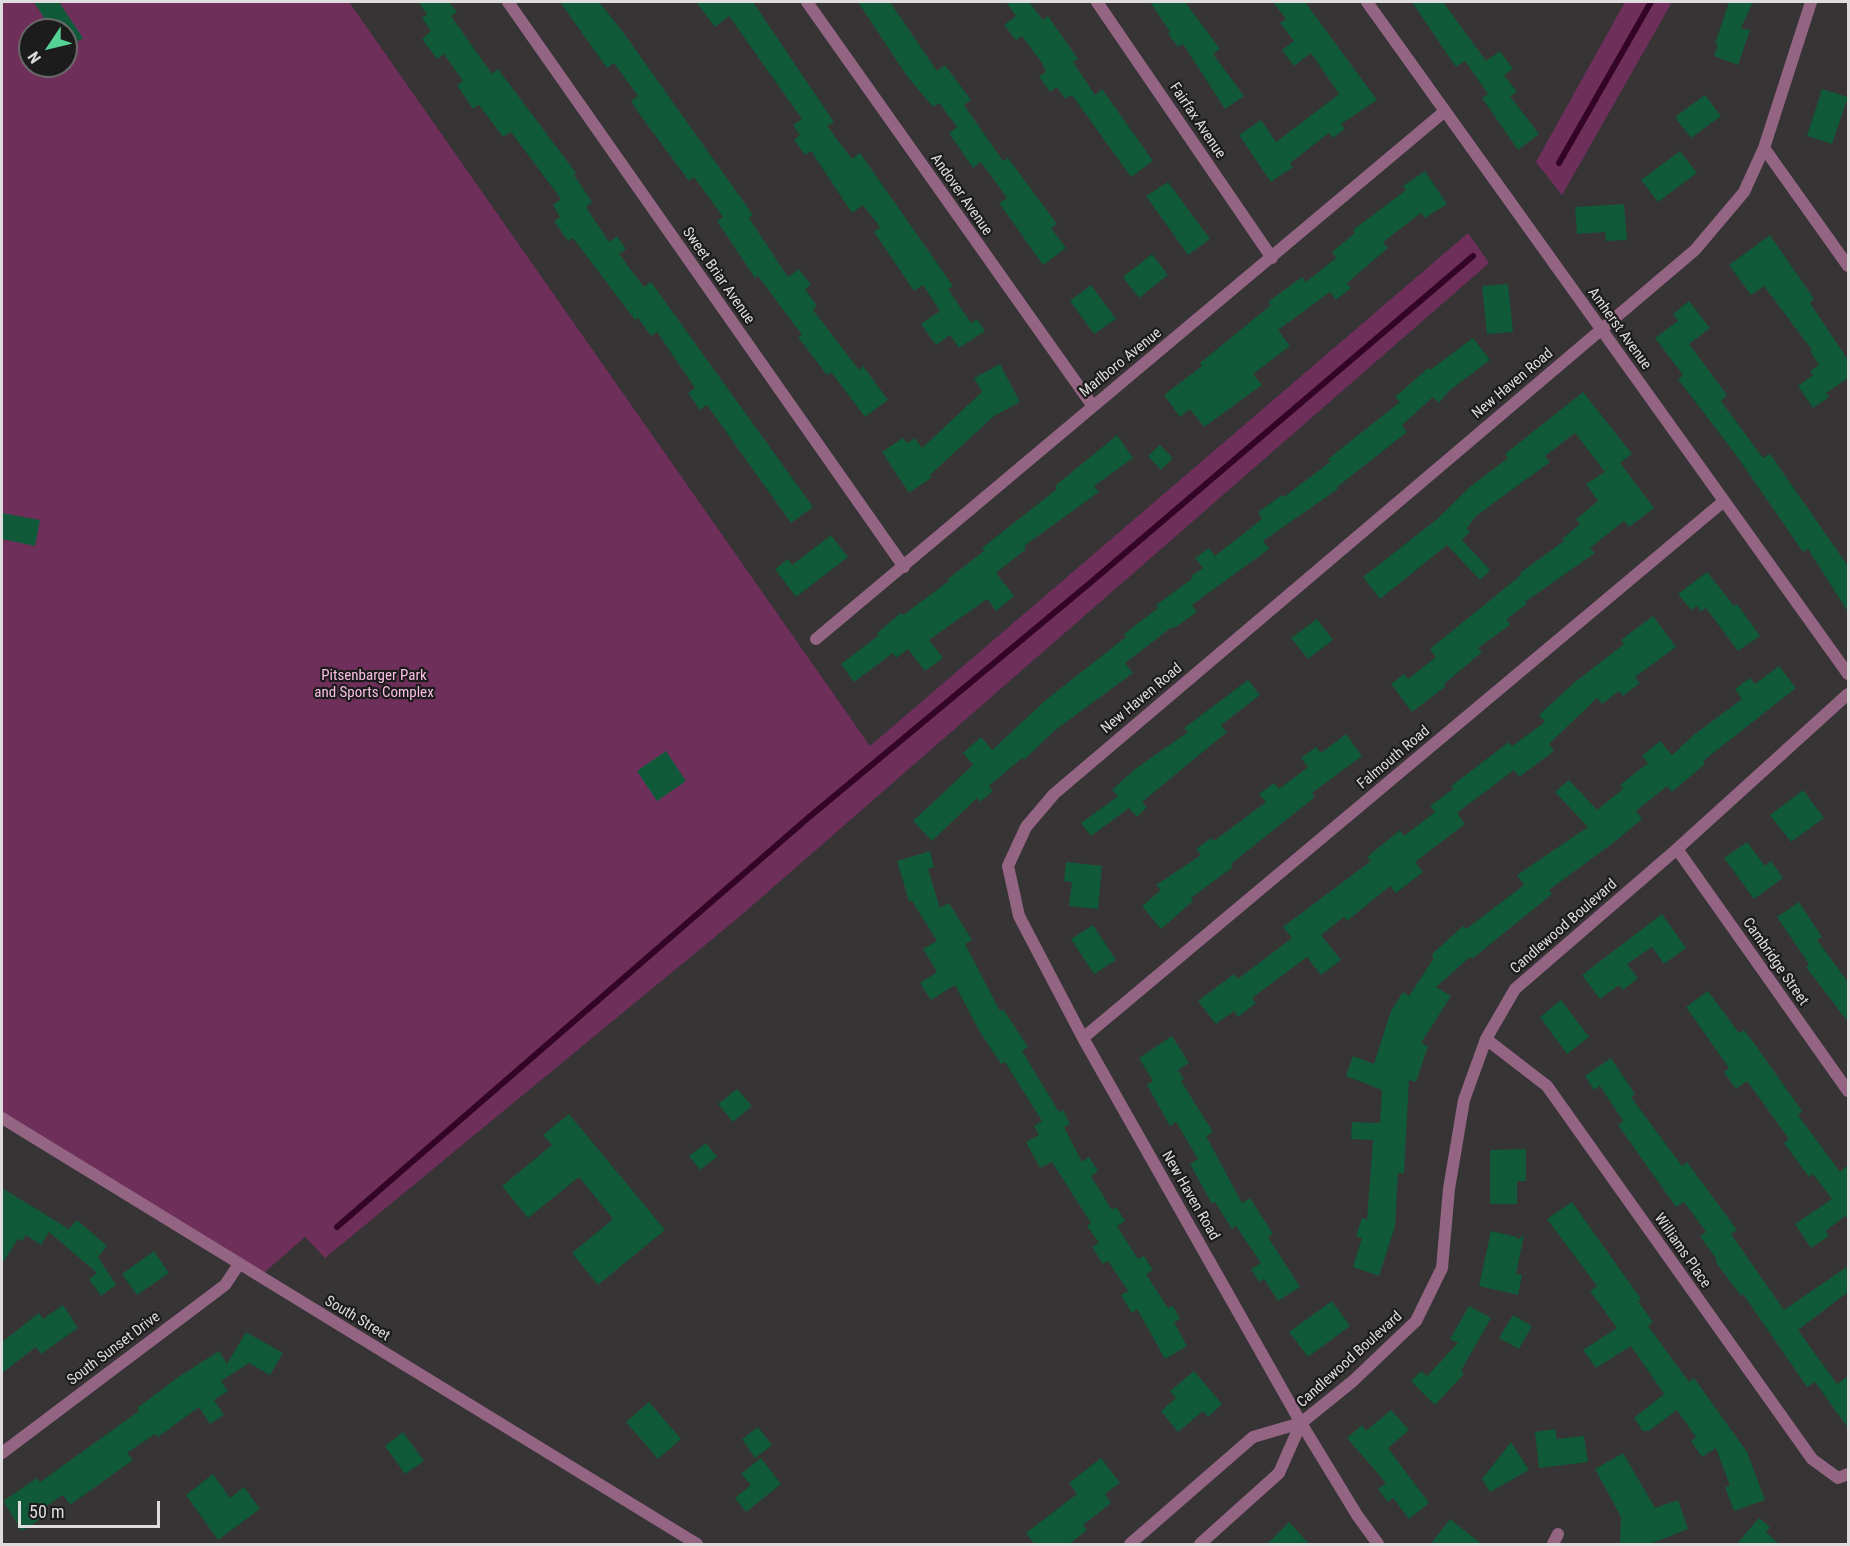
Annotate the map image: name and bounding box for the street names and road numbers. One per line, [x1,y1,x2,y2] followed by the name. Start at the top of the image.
[1165,80,1229,162] street label: Fairfax Avenue
[926,151,996,239] street label: Andover Avenue
[678,224,758,328] street label: Sweet Briar Avenue
[1583,285,1655,373] street label: Amherst Avenue
[1076,325,1166,401] street label: Marlboro Avenue
[1469,345,1557,423] street label: New Haven Road
[1098,660,1186,738] street label: New Haven Road
[1354,723,1434,793] street label: Falmouth Road
[1507,876,1621,978] street label: Candlewood Boulevard
[1738,915,1812,1009] street label: Cambridge Street
[1157,1148,1223,1244] street label: New Haven Road
[1650,1210,1714,1292] street label: Williams Place
[321,1293,393,1345] street label: South Street
[64,1308,164,1390] street label: South Sunset Drive
[1294,1308,1406,1412] street label: Candlewood Boulevard

